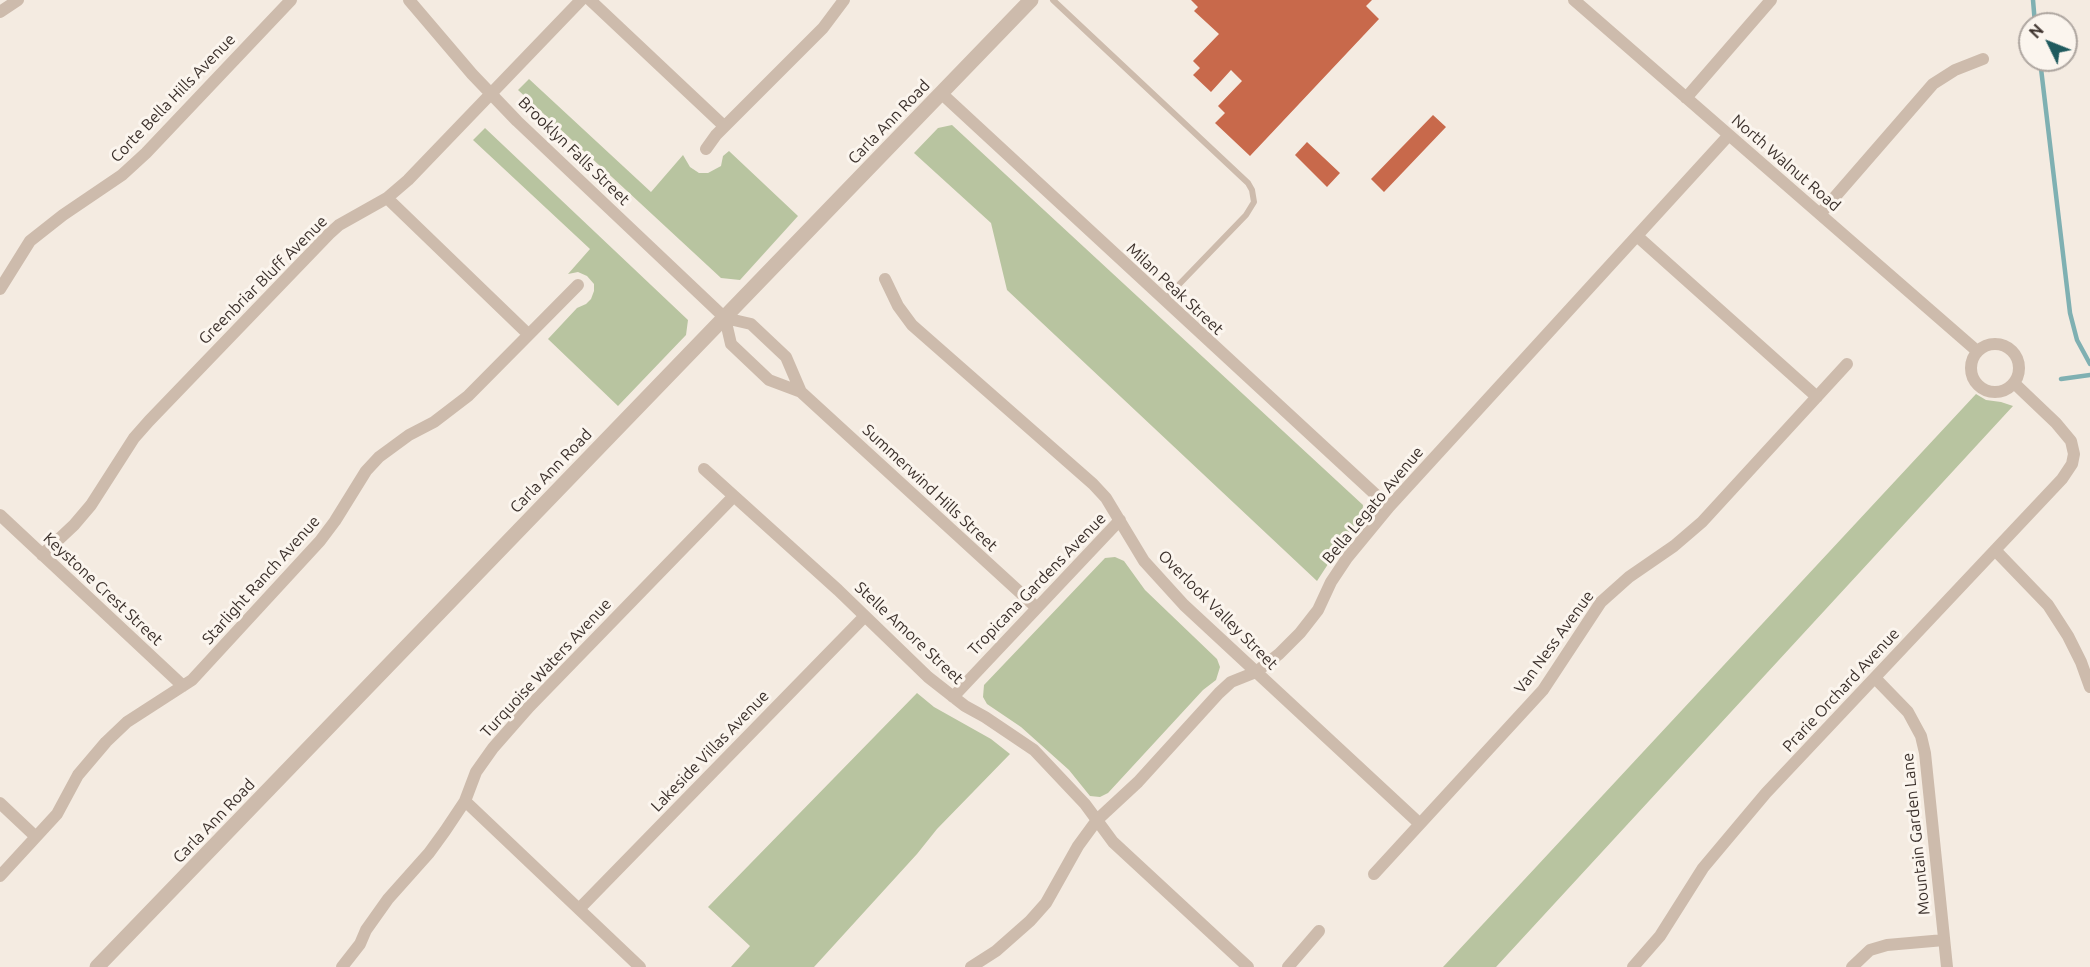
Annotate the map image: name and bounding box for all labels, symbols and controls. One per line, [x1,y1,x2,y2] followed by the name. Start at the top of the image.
[2018,12,2078,72] north arrow
[2026,21,2047,42] text: N
[107,30,239,166] street label: Corte Bella Hills Avenue
[844,76,934,168] street label: Carla Ann Road
[514,93,634,209] street label: Brooklyn Falls Street
[1728,111,1844,215] street label: North Walnut Road
[195,212,331,348] street label: Greenbriar Bluff Avenue
[1122,239,1228,339] street label: Milan Peak Street
[859,420,1001,556] street label: Summerwind Hills Street
[506,425,596,517] street label: Carla Ann Road
[1318,443,1428,567] street label: Bella Legato Avenue
[964,509,1110,659] street label: Tropicana Gardens Avenue
[198,512,324,648] street label: Starlight Ranch Avenue
[39,529,167,649] street label: Keystone Crest Street
[1154,546,1282,674] street label: Overlook Valley Street
[851,578,967,688] street label: Stelle Amore Street
[1510,587,1598,697] street label: Van Ness Avenue
[477,594,615,742] street label: Turquoise Waters Avenue
[1779,624,1903,756] street label: Prarie Orchard Avenue
[647,686,773,816] street label: Lakeside Villas Avenue
[1898,752,1934,916] street label: Mountain Garden Lane
[169,775,259,867] street label: Carla Ann Road

